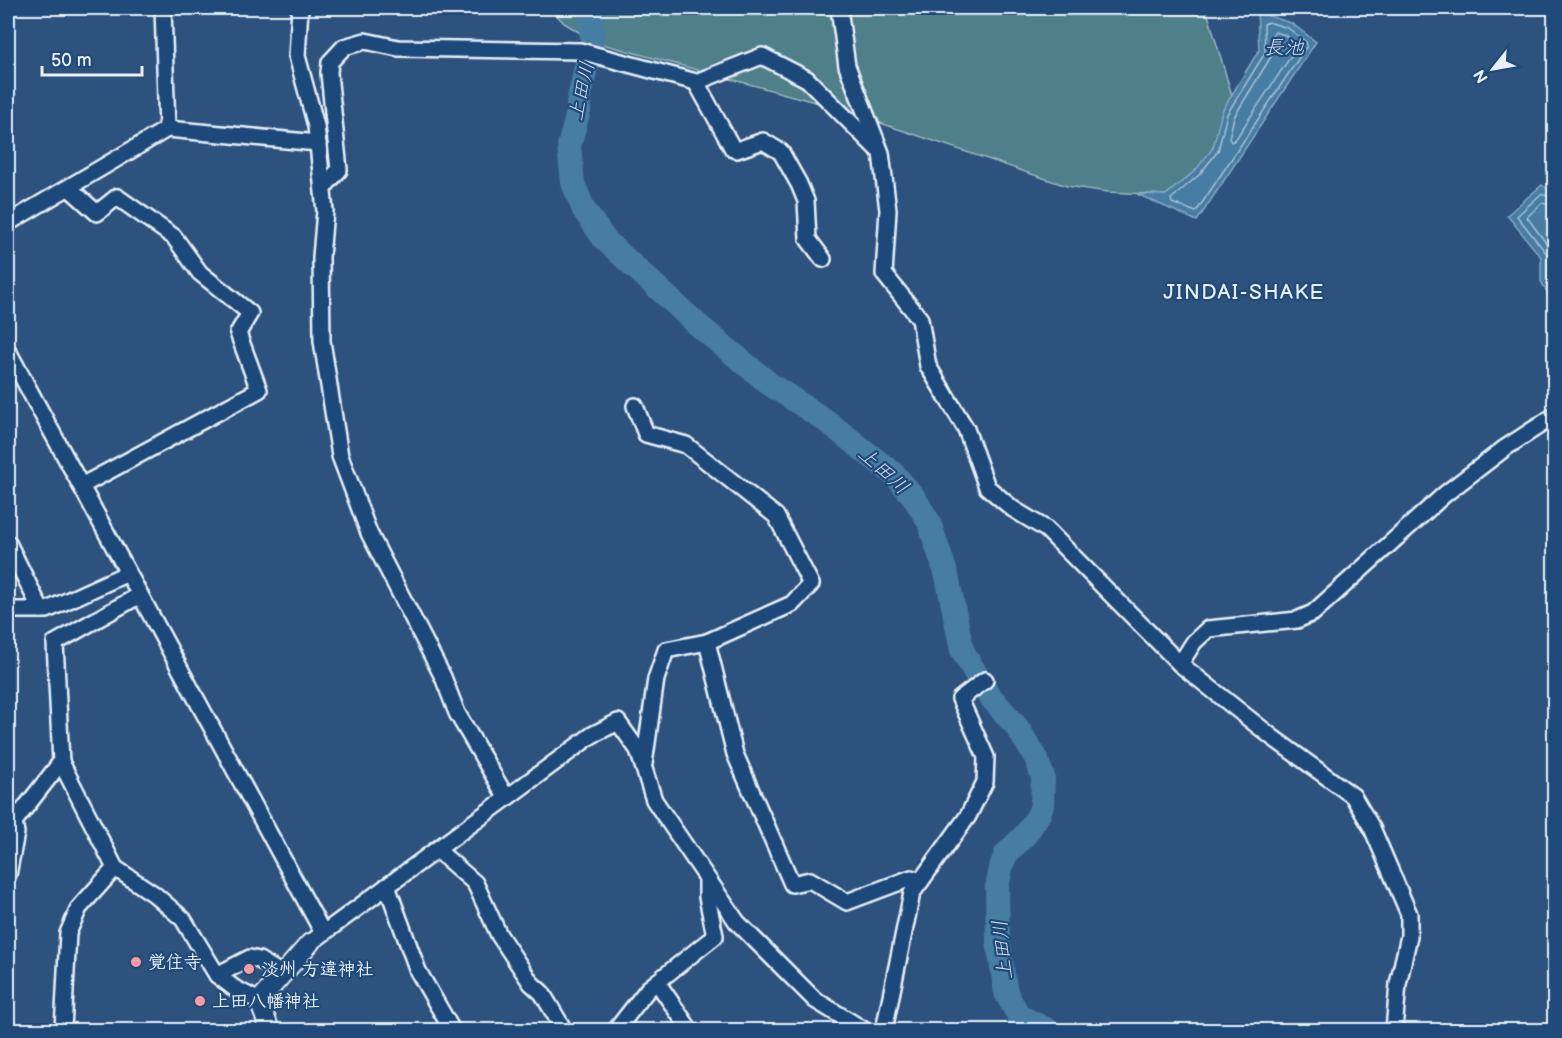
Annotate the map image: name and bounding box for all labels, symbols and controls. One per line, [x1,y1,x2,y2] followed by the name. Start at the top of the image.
[1264,36,1305,60] water label: 長池
[42,39,142,77] scale bar
[1463,39,1523,99] north arrow
[51,50,92,71] text: 50 m
[564,59,600,123] water label: 上田川
[1470,66,1493,86] text: N
[1163,280,1325,305] district label: JINDAI-SHAKE
[853,442,914,500] water label: 上田川
[988,919,1018,981] water label: 上田川
[148,952,202,973] place label: 覚住寺
[129,955,143,969] marker: 覚住寺
[261,959,374,980] place label: 淡州 方違神社
[242,962,256,976] marker: 淡州 方違神社
[212,991,320,1012] place label: 上田八幡神社
[193,994,207,1008] marker: 上田八幡神社

